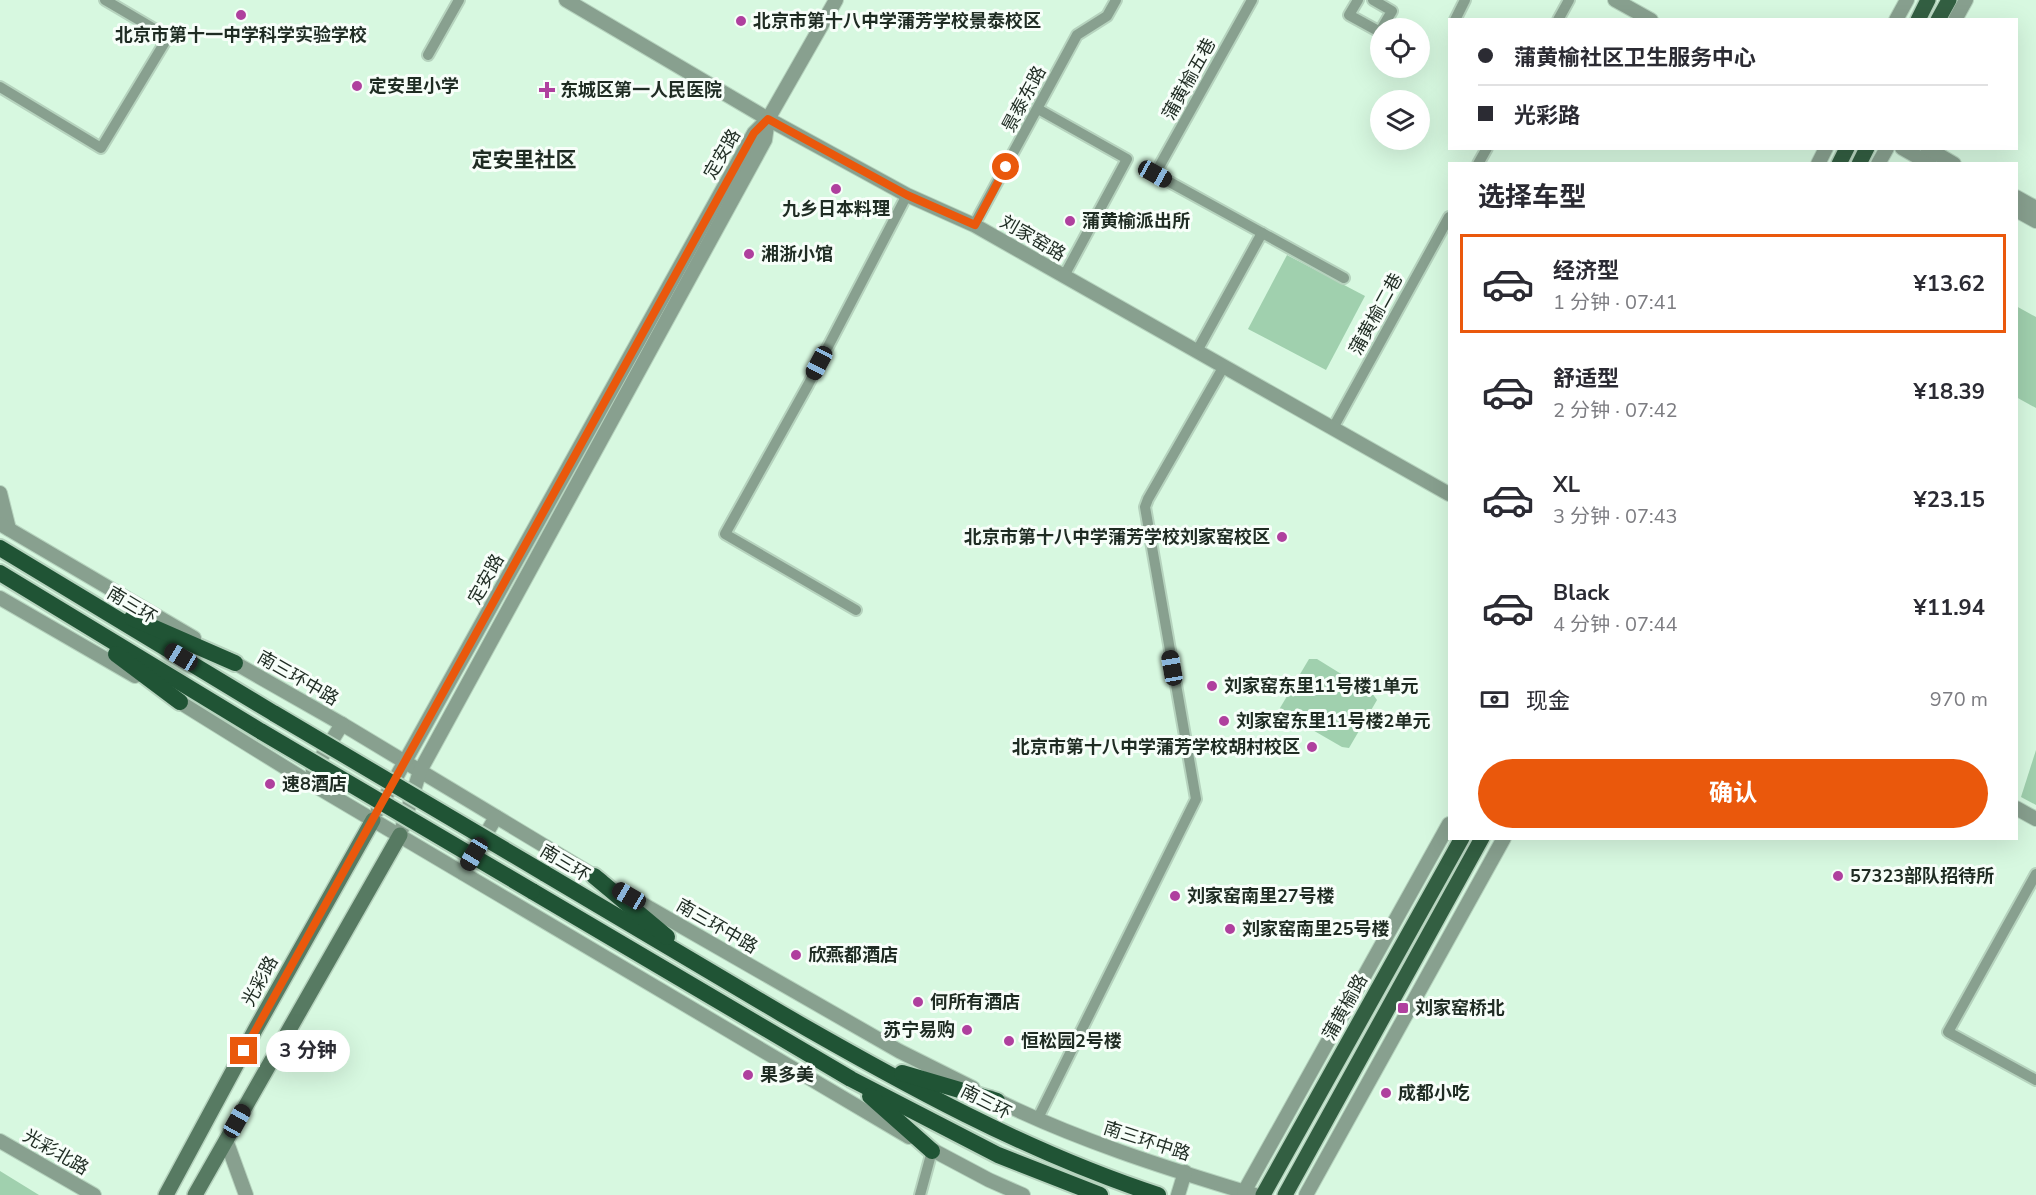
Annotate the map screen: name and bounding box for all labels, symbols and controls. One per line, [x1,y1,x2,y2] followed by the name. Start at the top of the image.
[234,8,248,22] marker: 北京市第十一中学科学实验学校
[753,9,1041,33] place label: 北京市第十八中学蒲芳学校景泰校区
[734,14,748,28] marker: 北京市第十八中学蒲芳学校景泰校区
[1370,18,1430,150] map controls
[1370,18,1430,78] button: locate
[115,23,367,47] place label: 北京市第十一中学科学实验学校
[1157,34,1221,124] street label: 蒲黄榆五巷
[1514,43,1756,73] text: 蒲黄榆社区卫生服务中心
[997,62,1051,136] street label: 景泰东路
[369,74,459,98] place label: 定安里小学
[560,78,722,102] place label: 东城区第一人民医院
[350,79,364,93] marker: 定安里小学
[538,81,556,99] marker: 东城区第一人民医院
[1370,90,1430,150] button: layers
[1514,101,1580,131] text: 光彩路
[698,125,746,183] street label: 定安路
[472,146,577,174] district label: 定安里社区
[992,153,1019,180] route start
[1135,157,1175,191] car
[1478,179,1586,216] text: 选择车型
[829,182,843,196] marker: 九乡日本料理
[782,197,890,221] place label: 九乡日本料理
[1082,209,1190,233] place label: 蒲黄榆派出所
[996,210,1070,266] street label: 刘家窑路
[1063,214,1077,228] marker: 蒲黄榆派出所
[761,242,833,266] place label: 湘浙小馆
[742,247,756,261] marker: 湘浙小馆
[1553,256,1619,286] text: 经济型
[1481,257,1535,311] icon: car
[1344,269,1408,359] street label: 蒲黄榆二巷
[1914,269,1985,299] text: ¥13.62
[1553,289,1678,316] text: 1 分钟 · 07:41
[803,343,835,383] car
[1553,364,1619,394] text: 舒适型
[1481,365,1535,419] icon: car
[1914,377,1985,407] text: ¥18.39
[1553,397,1678,424] text: 2 分钟 · 07:42
[1553,470,1580,500] text: XL
[1481,473,1535,527] icon: car
[1914,485,1985,515] text: ¥23.15
[1553,503,1678,530] text: 3 分钟 · 07:43
[964,525,1270,549] place label: 北京市第十八中学蒲芳学校刘家窑校区
[1275,530,1289,544] marker: 北京市第十八中学蒲芳学校刘家窑校区
[462,550,510,608] street label: 定安路
[1553,578,1609,608] text: Black
[103,581,161,629] street label: 南三环
[1481,581,1535,635] icon: car
[1914,593,1985,623] text: ¥11.94
[1553,611,1678,638] text: 4 分钟 · 07:44
[161,640,201,674] car
[253,645,343,711] street label: 南三环中路
[1160,649,1184,687] car
[1224,674,1418,698] place label: 刘家窑东里11号楼1单元
[1205,679,1219,693] marker: 刘家窑东里11号楼1单元
[1478,683,1511,716] icon: cash
[1526,686,1570,716] text: 现金
[1930,686,1988,713] text: 970 m
[1236,709,1430,733] place label: 刘家窑东里11号楼2单元
[1217,714,1231,728] marker: 刘家窑东里11号楼2单元
[1012,735,1300,759] place label: 北京市第十八中学蒲芳学校胡村校区
[1305,740,1319,754] marker: 北京市第十八中学蒲芳学校胡村校区
[1478,759,1988,828] button: 确认
[282,772,347,796] place label: 速8酒店
[263,777,277,791] marker: 速8酒店
[457,834,491,874] car
[536,839,594,887] street label: 南三环
[1850,864,1994,888] place label: 57323部队招待所
[1831,869,1845,883] marker: 57323部队招待所
[609,879,649,913] car
[1187,884,1335,908] place label: 刘家窑南里27号楼
[1168,889,1182,903] marker: 刘家窑南里27号楼
[672,893,762,959] street label: 南三环中路
[1242,917,1390,941] place label: 刘家窑南里25号楼
[1223,922,1237,936] marker: 刘家窑南里25号楼
[808,943,898,967] place label: 欣燕都酒店
[789,948,803,962] marker: 欣燕都酒店
[236,952,284,1010] street label: 光彩路
[1317,970,1373,1044] street label: 蒲黄榆路
[930,990,1020,1014] place label: 何所有酒店
[911,995,925,1009] marker: 何所有酒店
[1415,996,1505,1020] place label: 刘家窑桥北
[1396,1001,1410,1015] marker: 刘家窑桥北
[883,1018,955,1042] place label: 苏宁易购
[960,1023,974,1037] marker: 苏宁易购
[1021,1029,1122,1053] place label: 恒松园2号楼
[265,1030,349,1072] callout: 3 分钟
[1002,1034,1016,1048] marker: 恒松园2号楼
[230,1037,257,1064] route end
[279,1037,337,1064] text: 3 分钟
[760,1063,814,1087] place label: 果多美
[741,1068,755,1082] marker: 果多美
[956,1079,1016,1125] street label: 南三环
[1398,1081,1470,1105] place label: 成都小吃
[1379,1086,1393,1100] marker: 成都小吃
[220,1101,254,1141] car
[1100,1116,1194,1166] street label: 南三环中路
[19,1124,93,1180] street label: 光彩北路

